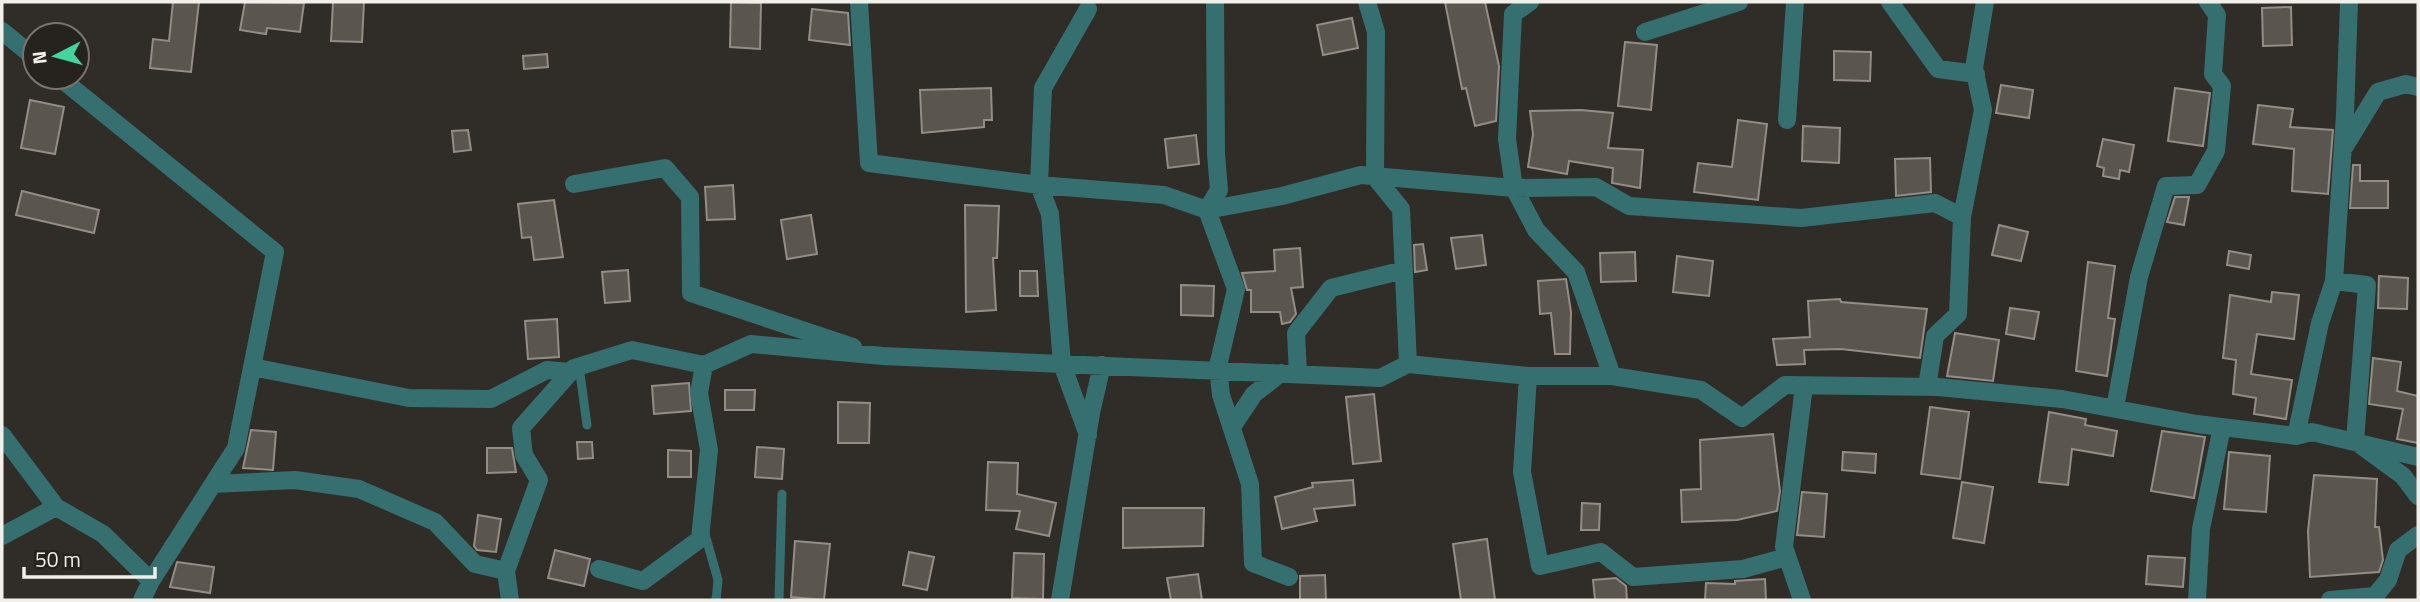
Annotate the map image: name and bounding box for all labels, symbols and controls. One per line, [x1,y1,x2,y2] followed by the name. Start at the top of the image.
[21,21,91,91] north arrow
[23,50,54,66] text: N
[24,536,156,580] scale bar
[35,543,81,575] text: 50 m

